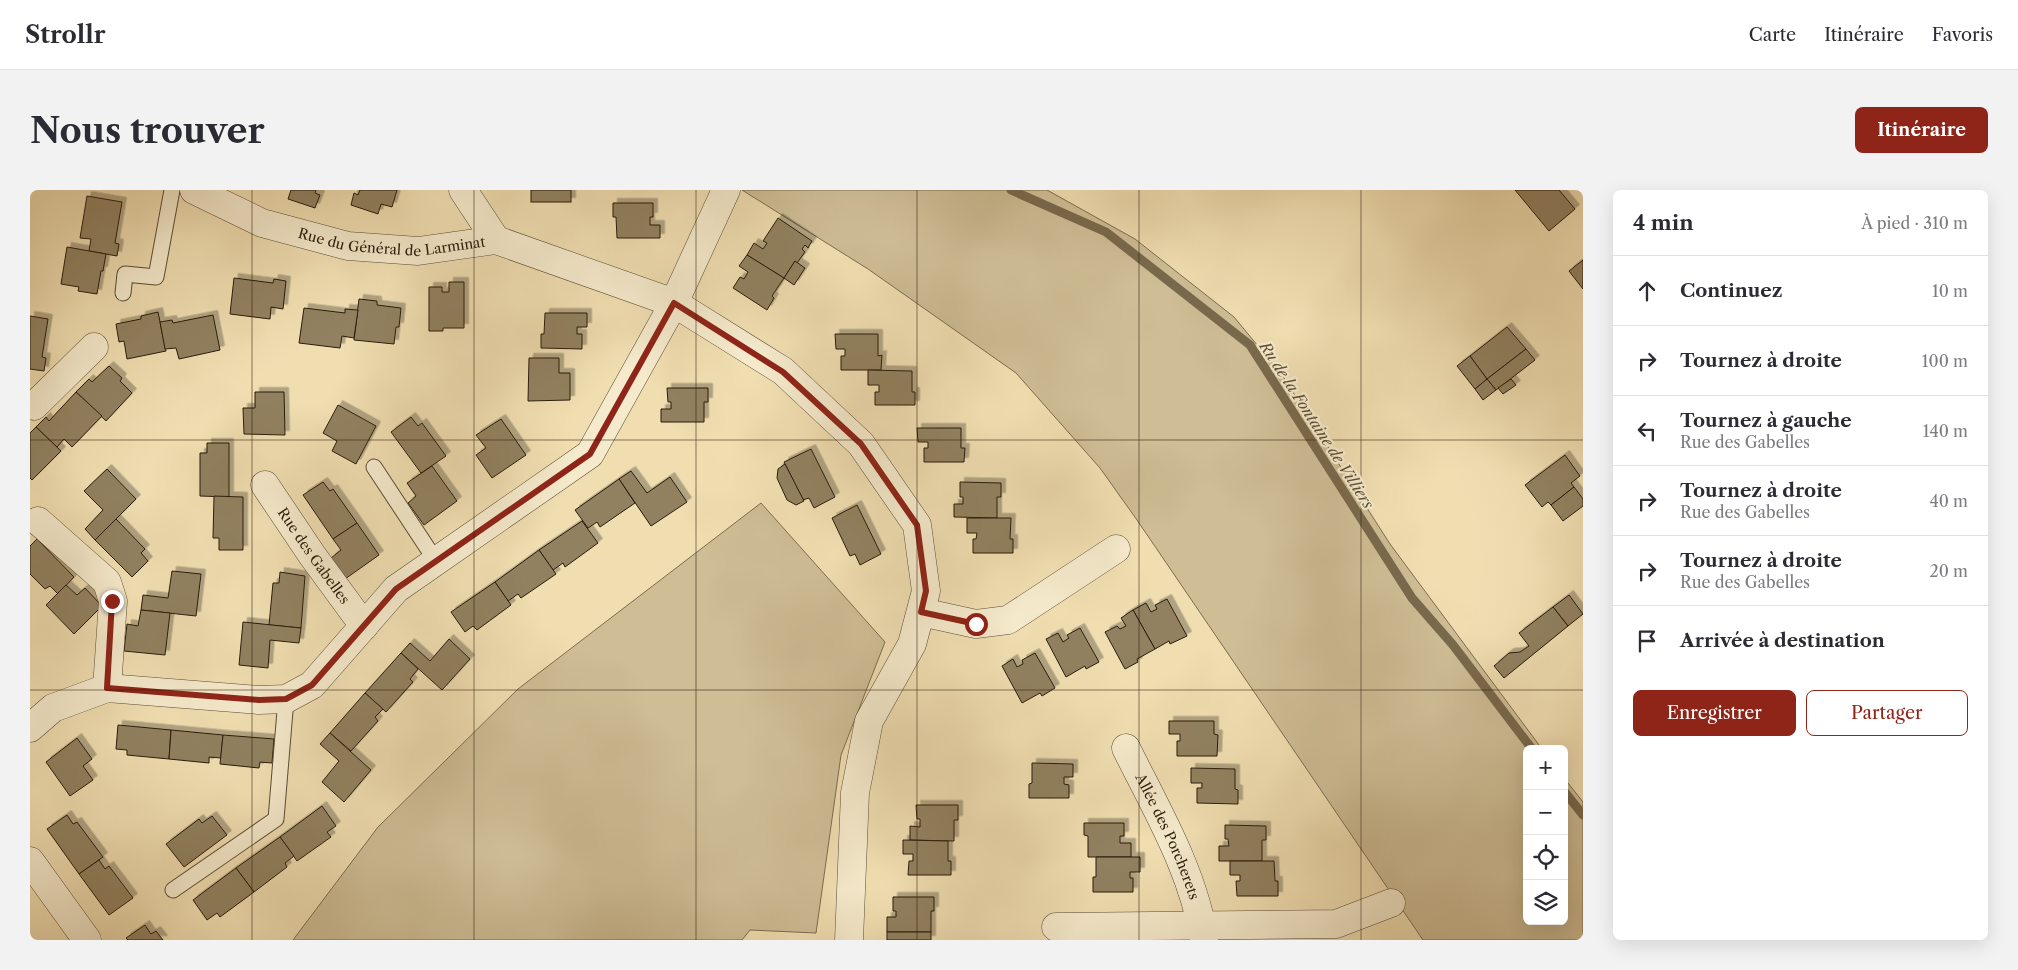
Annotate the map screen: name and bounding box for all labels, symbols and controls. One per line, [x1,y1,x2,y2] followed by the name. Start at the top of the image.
[25,20,105,49] text: Strollr
[1749,24,1796,46] text: Carte
[1824,24,1904,46] text: Itinéraire
[1932,24,1993,46] text: Favoris
[1855,107,1988,153] button: Itinéraire
[30,109,265,152] text: Nous trouver
[1633,210,1694,235] text: 4 min
[1861,213,1968,233] text: À pied · 310 m
[296,224,486,260] street label: Rue du Général de Larminat
[1633,277,1661,305] icon: ahead
[1680,279,1782,302] text: Continuez
[1932,281,1968,301] text: 10 m
[1255,337,1378,513] water label: Ru de la Fontaine de Villiers
[1633,347,1661,375] icon: right
[1680,349,1842,372] text: Tournez à droite
[1922,351,1968,371] text: 100 m
[1680,409,1852,432] text: Tournez à gauche
[1633,417,1661,445] icon: left
[1923,421,1968,441] text: 140 m
[1680,432,1810,452] text: Rue des Gabelles
[1680,479,1842,502] text: Tournez à droite
[1633,487,1661,515] icon: right
[1929,491,1968,511] text: 40 m
[1680,502,1810,522] text: Rue des Gabelles
[274,504,354,608] street label: Rue des Gabelles
[1680,549,1842,572] text: Tournez à droite
[1633,557,1661,585] icon: right
[1929,561,1968,581] text: 20 m
[1680,572,1810,592] text: Rue des Gabelles
[101,590,124,613] route end
[965,613,988,636] route start
[1633,627,1661,655] icon: arrive
[1680,629,1885,652] text: Arrivée à destination
[1633,690,1796,736] button: Enregistrer
[1806,690,1968,736] button: Partager
[1523,745,1568,925] map controls
[1523,745,1568,790] button: +
[1131,770,1203,902] street label: Allée des Porcherets
[1523,790,1568,835] button: −
[1523,835,1568,880] button: locate
[1523,880,1568,925] button: layers

